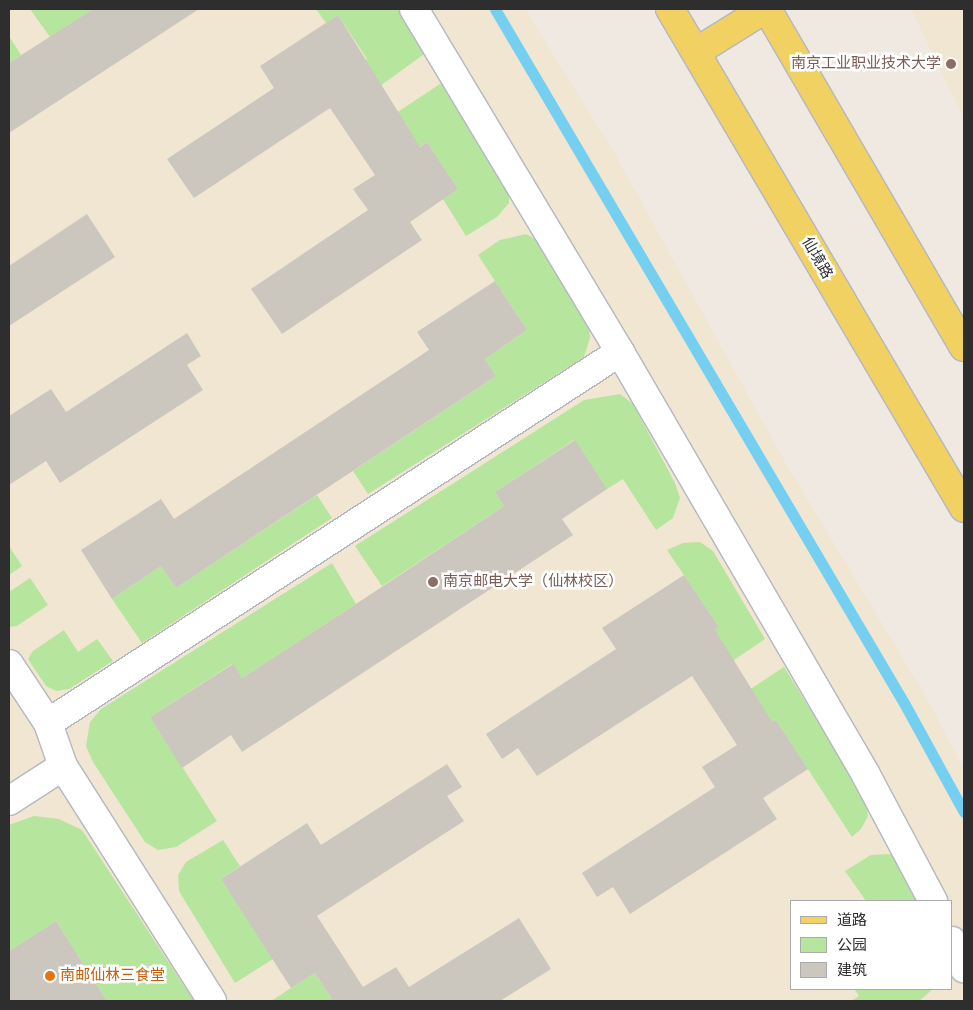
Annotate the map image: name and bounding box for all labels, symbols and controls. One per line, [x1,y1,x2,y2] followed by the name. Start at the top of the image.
[791,55,941,73] place label: 南京工业职业技术大学
[945,58,957,70] marker: 南京工业职业技术大学
[798,234,836,282] street label: 仙境路
[443,573,623,591] place label: 南京邮电大学（仙林校区）
[427,576,439,588] marker: 南京邮电大学（仙林校区）
[790,900,953,990] legend
[837,910,867,931] text: 道路
[837,935,867,956] text: 公园
[837,960,867,981] text: 建筑
[60,967,165,985] place label: 南邮仙林三食堂
[44,970,56,982] marker: 南邮仙林三食堂

